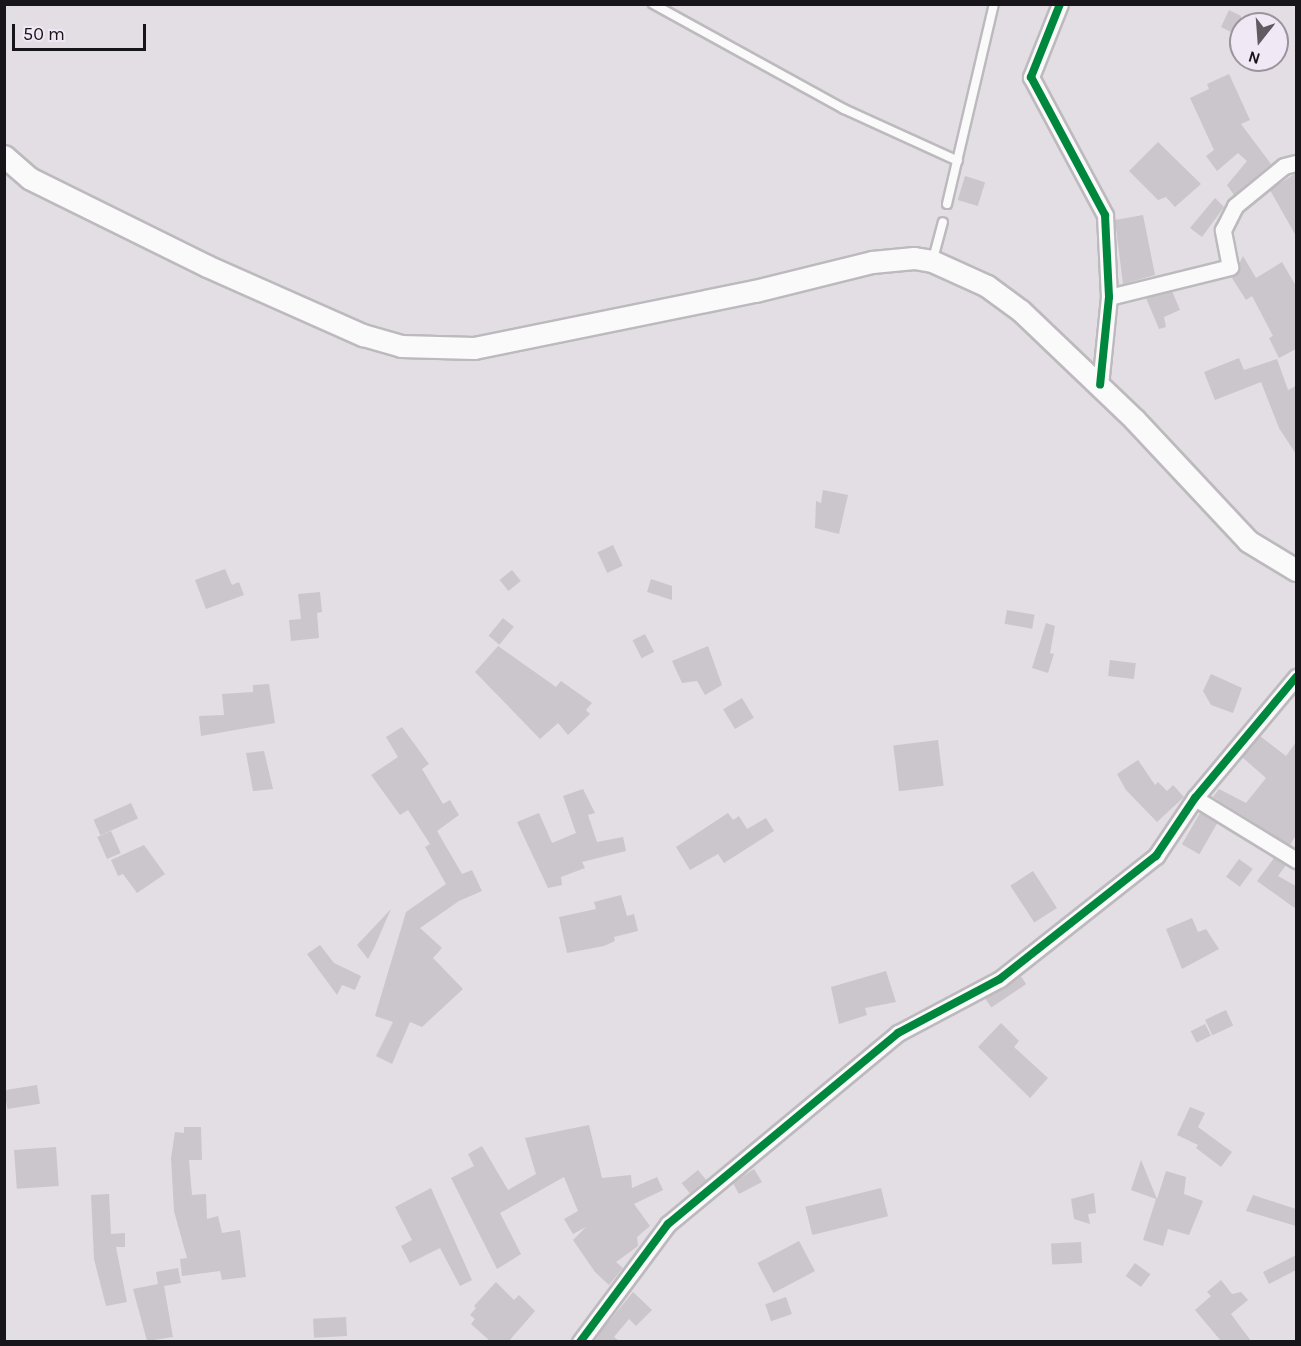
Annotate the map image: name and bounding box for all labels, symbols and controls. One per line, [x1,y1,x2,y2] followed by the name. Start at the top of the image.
[15,12,148,50] scale bar
[1229,12,1289,72] north arrow
[23,23,65,45] text: 50 m
[1246,47,1262,69] text: N

